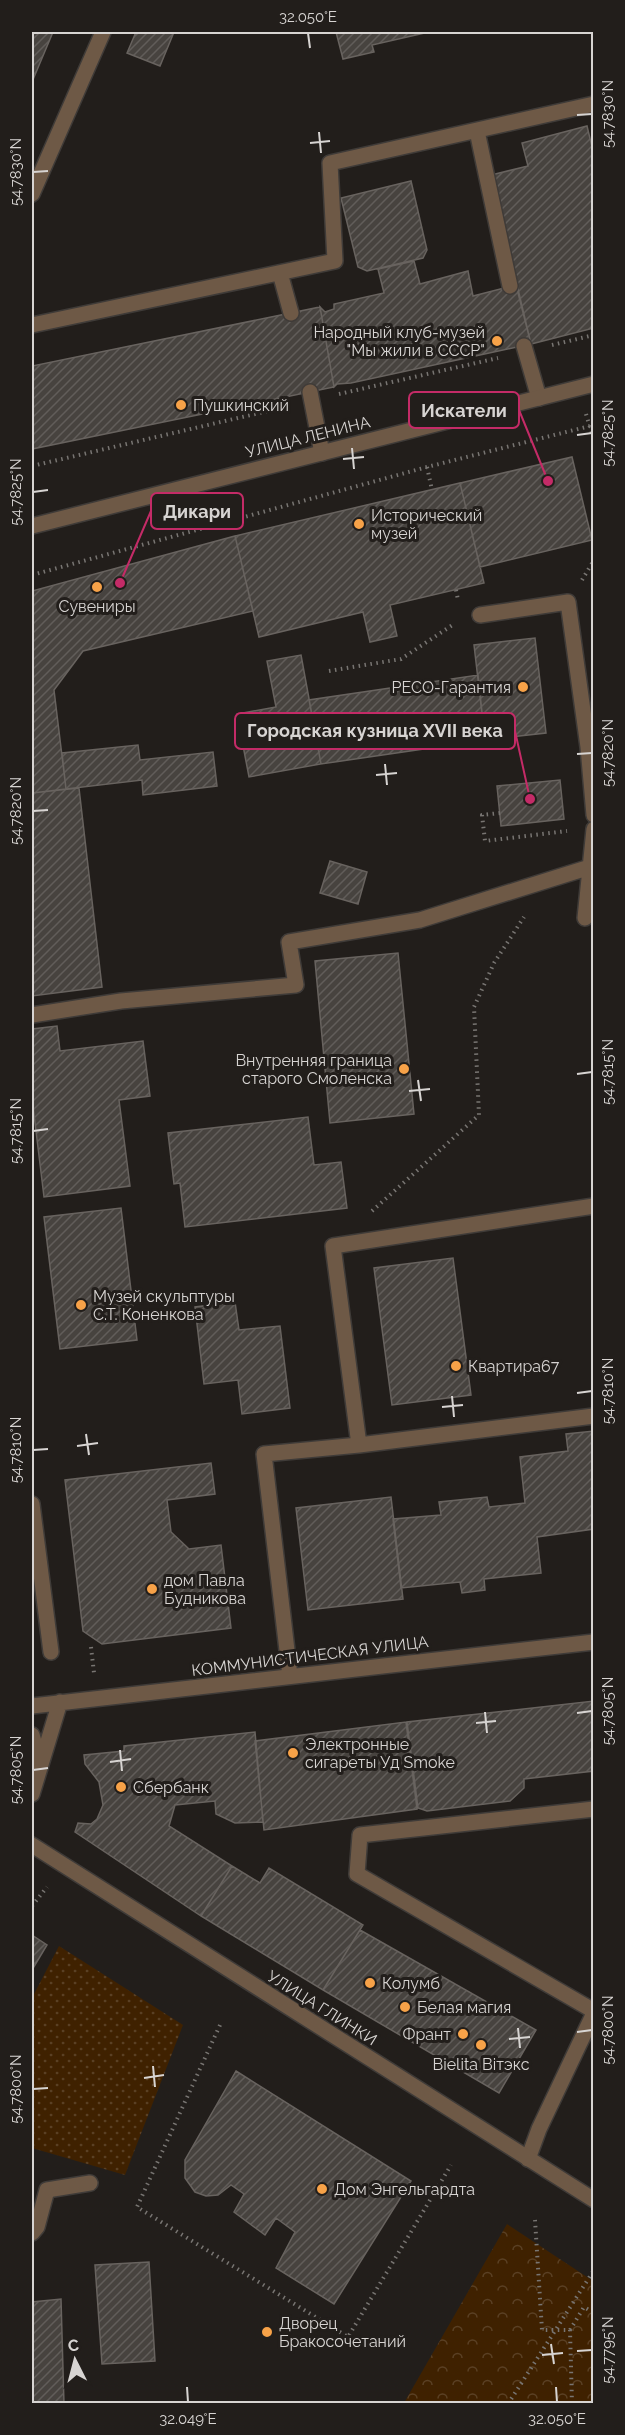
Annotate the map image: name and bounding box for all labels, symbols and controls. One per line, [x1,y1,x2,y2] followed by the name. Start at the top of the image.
[279,8,337,26] text: 32.050°E
[599,80,617,148] text: 54.7830°N
[7,138,25,206] text: 54.7830°N
[313,323,485,360] place label: Народный клуб-музей "Мы жили в СССР"
[490,334,504,348] marker: Народный клуб-музей "Мы жили в СССР"
[409,392,519,428] callout: Искатели
[193,396,289,415] place label: Пушкинский
[174,398,188,412] marker: Пушкинский
[599,399,617,467] text: 54.7825°N
[421,400,507,421] text: Искатели
[244,412,372,462] street label: УЛИЦА ЛЕНИНА
[7,458,25,526] text: 54.7825°N
[151,493,243,529] callout: Дикари
[163,501,231,522] text: Дикари
[371,506,482,543] place label: Исторический музей
[352,517,366,531] marker: Исторический музей
[90,580,104,594] marker: Сувениры
[58,597,136,616] place label: Сувениры
[392,678,511,697] place label: РЕСО-Гарантия
[516,680,530,694] marker: РЕСО-Гарантия
[235,713,515,749] callout: Городская кузница XVII века
[599,719,617,787] text: 54.7820°N
[247,720,503,741] text: Городская кузница XVII века
[7,777,25,845] text: 54.7820°N
[599,1039,617,1105] text: 54.7815°N
[235,1051,392,1088] place label: Внутренняя граница старого Смоленска
[397,1062,411,1076] marker: Внутренняя граница старого Смоленска
[7,1098,25,1164] text: 54.7815°N
[93,1287,235,1324] place label: Музей скульптуры С.Т. Коненкова
[74,1298,88,1312] marker: Музей скульптуры С.Т. Коненкова
[468,1357,560,1376] place label: Квартира67
[599,1358,617,1424] text: 54.7810°N
[449,1359,463,1373] marker: Квартира67
[7,1417,25,1483] text: 54.7810°N
[164,1571,246,1608] place label: дом Павла Будникова
[145,1582,159,1596] marker: дом Павла Будникова
[190,1632,430,1680] street label: КОММУНИСТИЧЕСКАЯ УЛИЦА
[599,1677,617,1745] text: 54.7805°N
[305,1735,455,1772] place label: Электронные сигареты Уд Smoke
[7,1736,25,1804] text: 54.7805°N
[286,1746,300,1760] marker: Электронные сигареты Уд Smoke
[133,1778,209,1797] place label: Сбербанк
[114,1780,128,1794] marker: Сбербанк
[264,1967,380,2049] street label: УЛИЦА ГЛИНКИ
[382,1974,440,1993] place label: Колумб
[363,1976,377,1990] marker: Колумб
[599,1995,617,2065] text: 54.7800°N
[417,1998,511,2017] place label: Белая магия
[398,2000,412,2014] marker: Белая магия
[403,2025,451,2044] place label: Франт
[456,2027,470,2041] marker: Франт
[474,2038,488,2052] marker: Bielita Вiтэкс
[7,2054,25,2124] text: 54.7800°N
[433,2055,530,2074] place label: Bielita Вiтэкс
[334,2180,475,2199] place label: Дом Энгельгардта
[315,2182,329,2196] marker: Дом Энгельгардта
[279,2314,406,2351] place label: Дворец Бракосочетаний
[599,2316,617,2384] text: 54.7795°N
[260,2325,274,2339] marker: Дворец Бракосочетаний
[45,2330,105,2390] north arrow
[67,2336,80,2356] text: С
[159,2410,217,2428] text: 32.049°E
[528,2410,586,2428] text: 32.050°E

